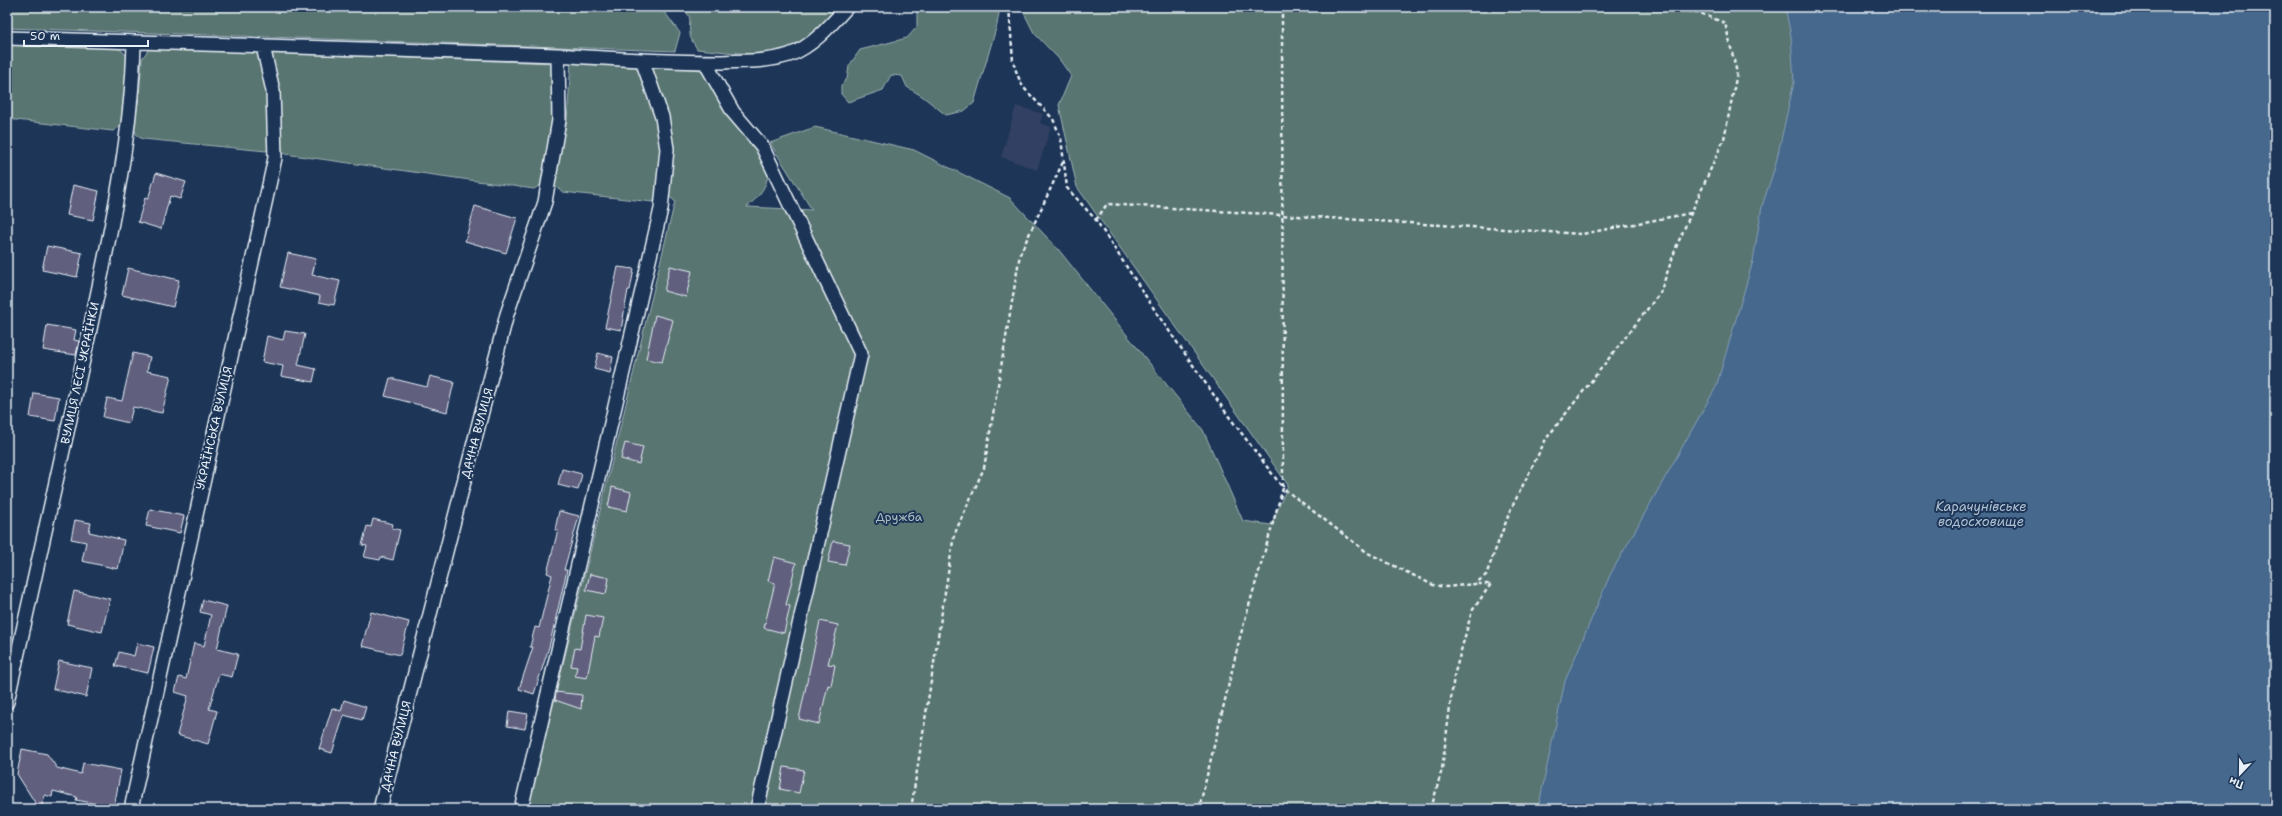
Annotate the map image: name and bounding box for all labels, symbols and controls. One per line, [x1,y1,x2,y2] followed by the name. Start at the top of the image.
[24,22,148,48] scale bar
[30,28,60,44] text: 50 m
[57,300,103,446] street label: ВУЛИЦЯ ЛЕСІ УКРАЇНКИ
[192,365,236,491] street label: УКРАЇНСЬКА ВУЛИЦЯ
[457,386,497,480] street label: ДАЧНА ВУЛИЦЯ
[1935,498,2027,530] water label: Карачунівське водосховище
[876,509,923,525] park label: Дружба
[377,699,415,793] street label: ДАЧНА ВУЛИЦЯ
[2220,754,2260,794] north arrow
[2227,773,2246,792] text: Пн

